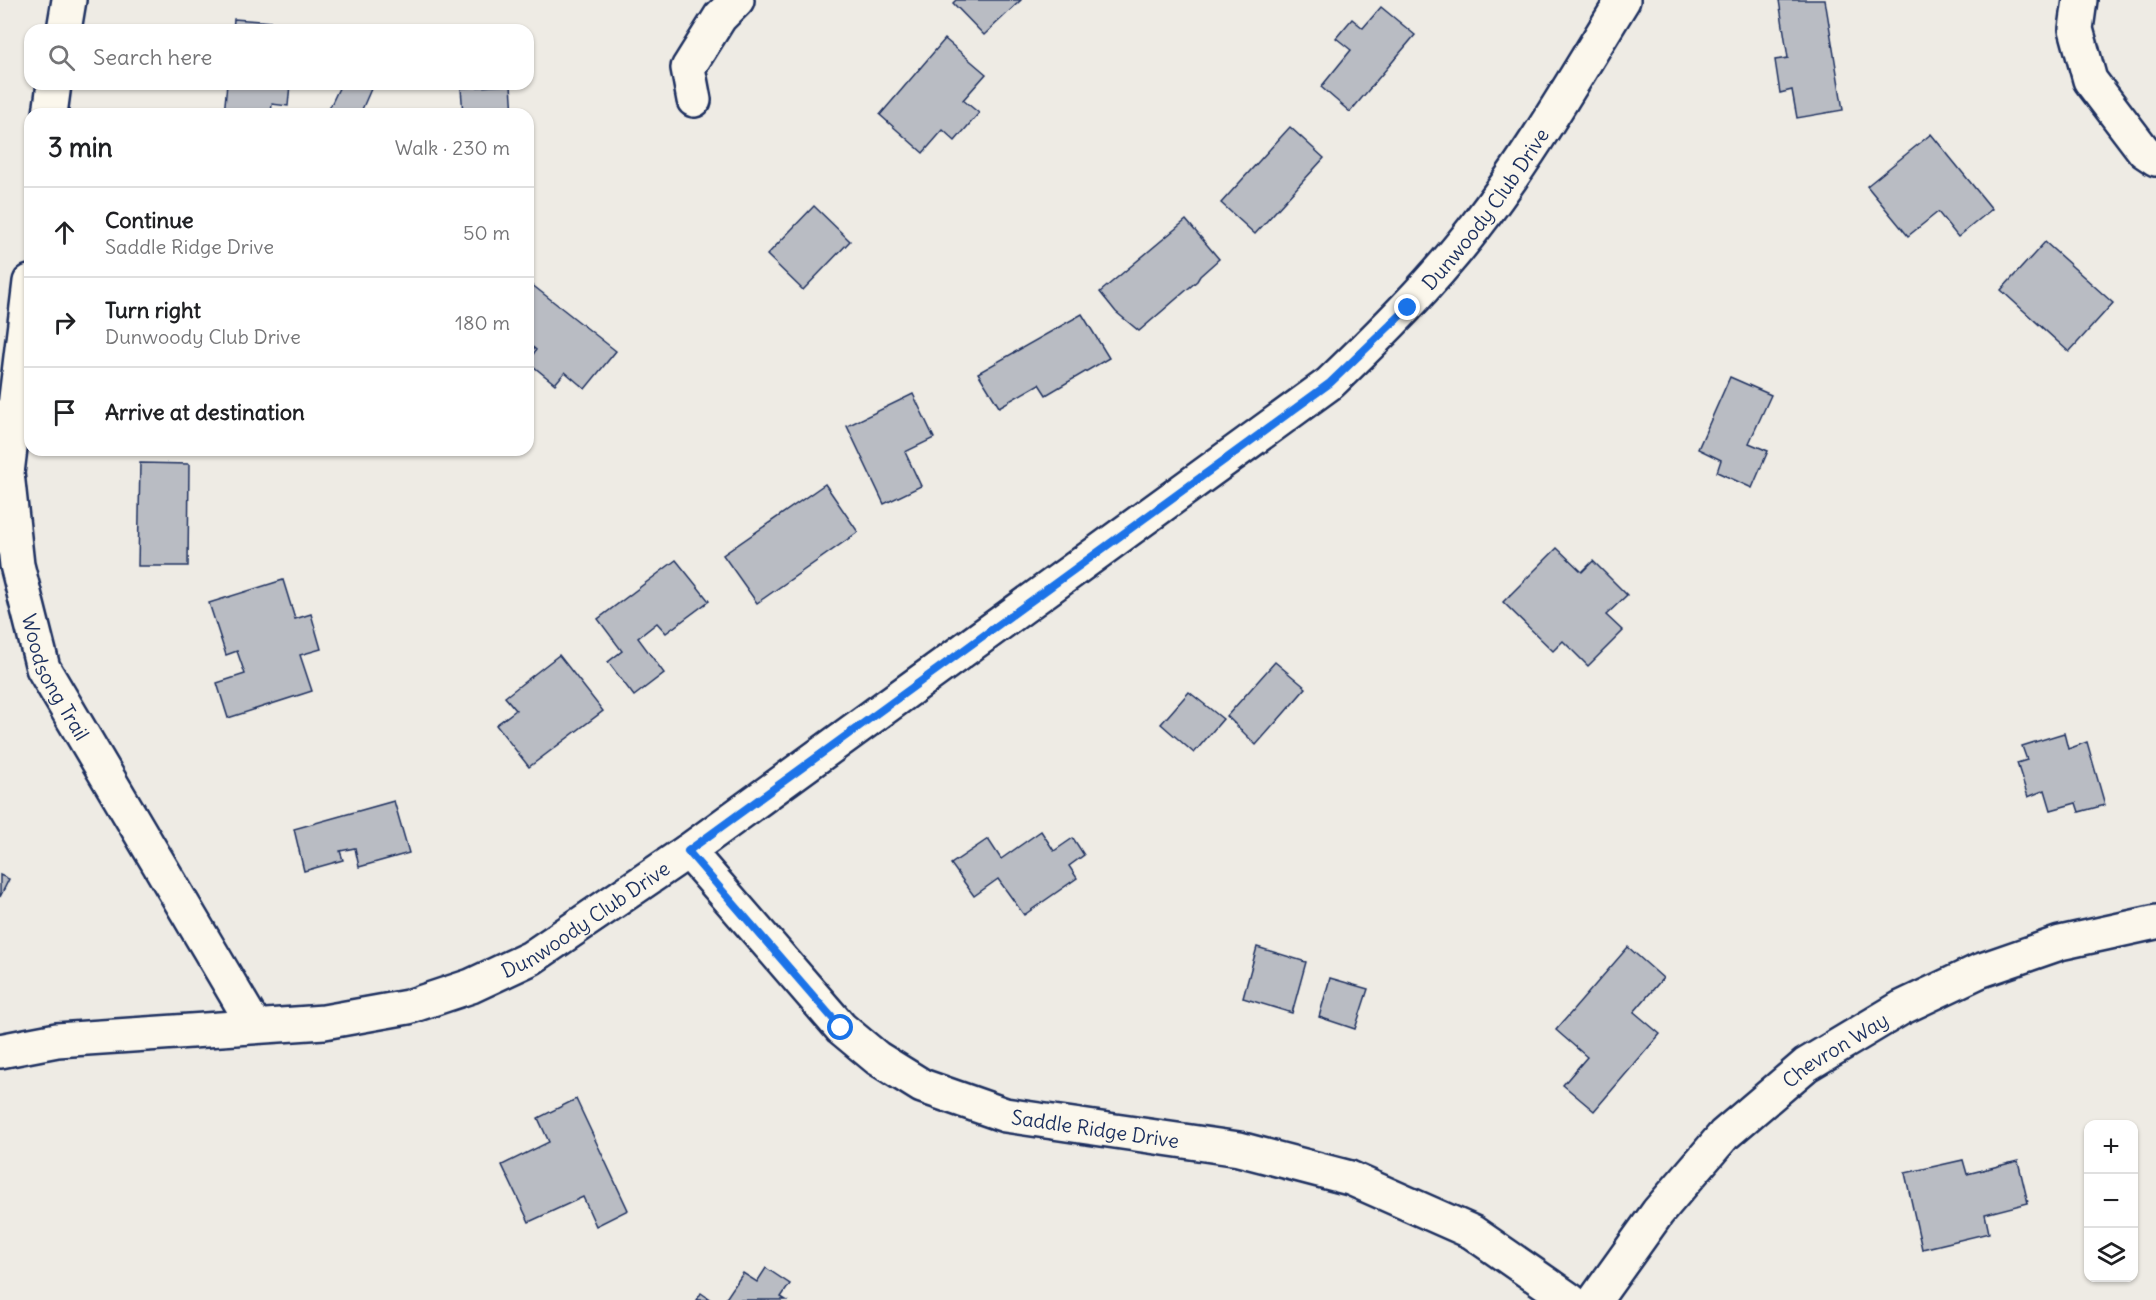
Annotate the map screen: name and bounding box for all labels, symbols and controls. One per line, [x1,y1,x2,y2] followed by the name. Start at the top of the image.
[24,24,534,90] search box
[45,41,78,74] icon: search
[93,43,212,71] text: Search here
[1416,123,1554,295] street label: Dunwoody Club Drive
[48,131,113,164] text: 3 min
[395,135,510,160] text: Walk · 230 m
[105,206,194,234] text: Continue
[48,216,81,249] icon: ahead
[463,220,510,245] text: 50 m
[105,234,274,259] text: Saddle Ridge Drive
[1394,294,1420,320] route end
[105,296,201,324] text: Turn right
[48,306,81,339] icon: right
[455,310,510,335] text: 180 m
[105,324,301,349] text: Dunwoody Club Drive
[48,396,81,429] icon: arrive
[105,398,305,426] text: Arrive at destination
[17,611,95,744] street label: Woodsong Trail
[497,855,674,983] street label: Dunwoody Club Drive
[1777,1006,1892,1093] street label: Chevron Way
[827,1014,853,1040] route start
[1010,1104,1181,1153] street label: Saddle Ridge Drive
[2084,1120,2138,1282] map controls
[2084,1120,2138,1174] button: +
[2084,1174,2138,1228] button: −
[2084,1228,2138,1282] button: layers

